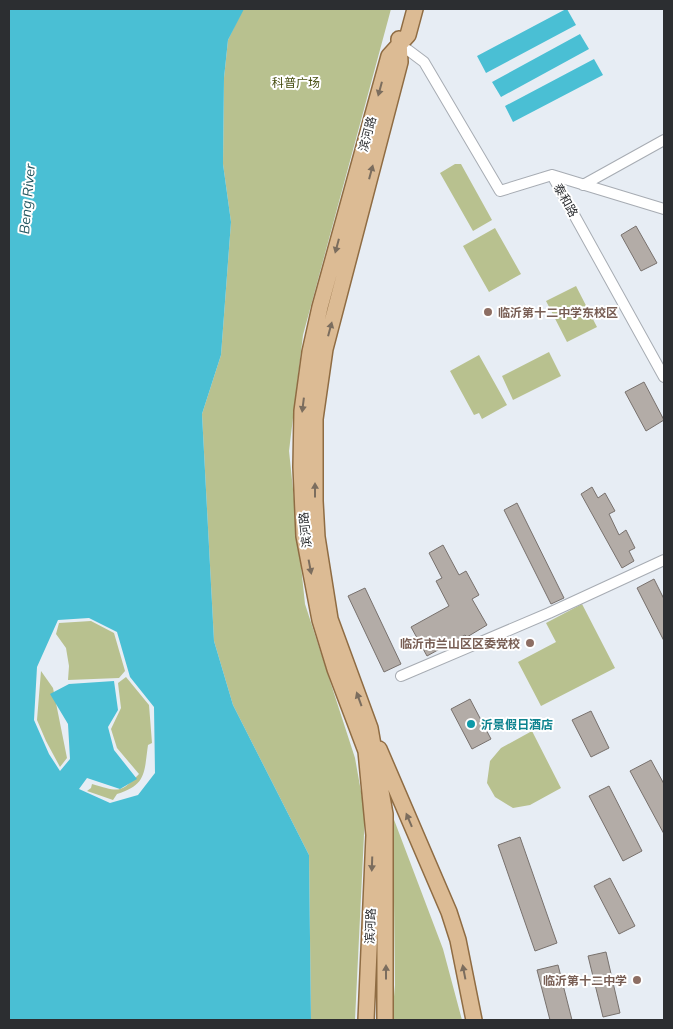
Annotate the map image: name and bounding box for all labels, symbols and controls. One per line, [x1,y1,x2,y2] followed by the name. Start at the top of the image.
[272,75,320,90] park label: 科普广场
[375,82,383,97] one-way arrow
[355,115,379,153] street label: 滨河路
[15,162,39,235] water label: Beng River
[368,165,376,180] one-way arrow
[551,181,581,219] street label: 泰和路
[332,239,340,254] one-way arrow
[498,305,618,320] place label: 临沂第十二中学东校区
[482,306,494,318] marker: 临沂第十二中学东校区
[327,322,335,337] one-way arrow
[299,397,307,413] one-way arrow
[311,482,319,498] one-way arrow
[296,511,314,549] street label: 滨河路
[306,559,314,574] one-way arrow
[400,636,520,651] place label: 临沂市兰山区区委党校
[524,637,536,649] marker: 临沂市兰山区区委党校
[355,691,363,706] one-way arrow
[481,717,553,732] place label: 沂景假日酒店
[465,718,477,730] marker: 沂景假日酒店
[405,813,413,827] one-way arrow
[368,856,376,872] one-way arrow
[362,908,378,944] street label: 滨河路
[382,963,390,979] one-way arrow
[460,964,468,980] one-way arrow
[543,973,627,988] place label: 临沂第十二中学
[631,974,643,986] marker: 临沂第十二中学

